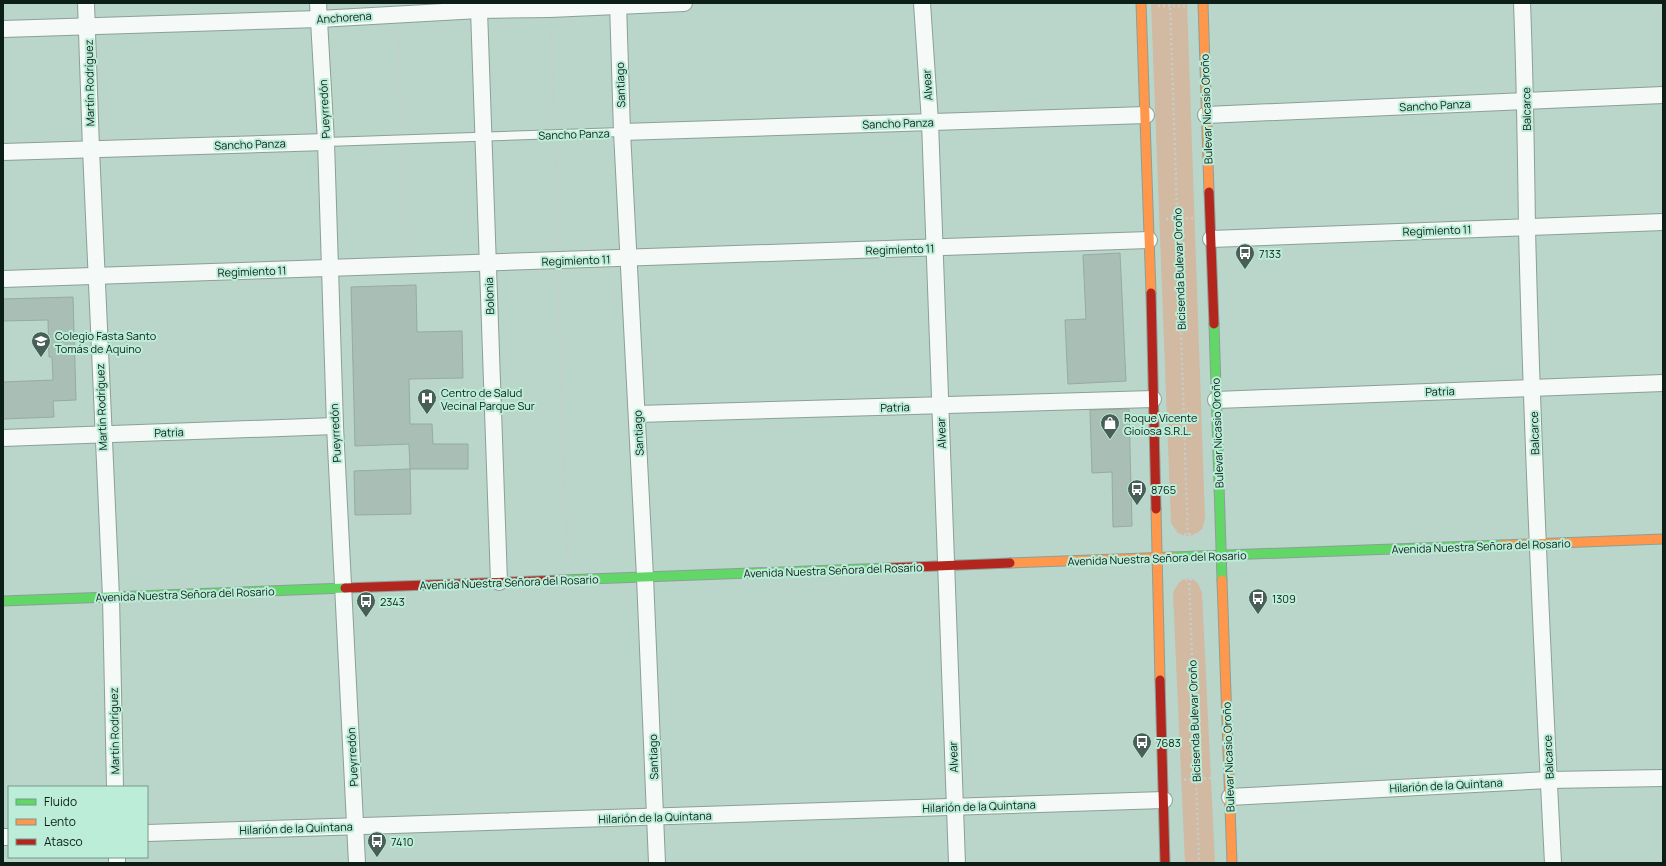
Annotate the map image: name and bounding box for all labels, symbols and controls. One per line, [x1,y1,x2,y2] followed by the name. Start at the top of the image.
[316,8,372,26] street label: Anchorena
[81,39,97,127] street label: Martín Rodríguez
[1197,53,1215,164] street label: Bulevar Nicasio Oroño
[612,61,628,108] street label: Santiago
[918,69,936,101] street label: Alvear
[315,79,333,139] street label: Pueyrredón
[1518,86,1534,131] street label: Balcarce
[1399,96,1471,114] street label: Sancho Panza
[862,114,934,132] street label: Sancho Panza
[538,125,610,143] street label: Sancho Panza
[214,135,286,153] street label: Sancho Panza
[1169,207,1189,330] street label: Bicisenda Bulevar Oroño
[1402,221,1472,239] street label: Regimiento 11
[865,240,935,258] street label: Regimiento 11
[1234,242,1256,270] bus stop icon: 7133
[1259,246,1281,261] place label: 7133
[541,251,611,269] street label: Regimiento 11
[217,262,287,280] street label: Regimiento 11
[481,277,497,315] street label: Bolonia
[55,328,157,356] place label: Colegio Fasta Santo Tomás de Aquino
[30,330,52,358] school or university icon: Colegio Fasta Santo Tomás de Aquino
[92,363,110,451] street label: Martín Rodríguez
[1208,377,1226,488] street label: Bulevar Nicasio Oroño
[1425,383,1455,399] street label: Patria
[441,385,535,413] place label: Centro de Salud Vecinal Parque Sur
[416,387,438,415] hospital icon: Centro de Salud Vecinal Parque Sur
[880,399,910,415] street label: Patria
[326,403,344,463] street label: Pueyrredón
[629,409,647,456] street label: Santiago
[1124,410,1198,438] place label: Roque Vicente Gioiosa S.R.L.
[1526,410,1542,455] street label: Balcarce
[1099,412,1121,440] shop icon: Roque Vicente Gioiosa S.R.L.
[933,417,949,449] street label: Alvear
[154,424,184,440] street label: Patria
[1126,478,1148,506] bus stop icon: 8765
[1151,482,1176,497] place label: 8765
[1391,535,1571,557] street label: Avenida Nuestra Señora del Rosario
[1067,547,1247,569] street label: Avenida Nuestra Señora del Rosario
[743,559,923,581] street label: Avenida Nuestra Señora del Rosario
[419,571,599,593] street label: Avenida Nuestra Señora del Rosario
[95,583,275,605] street label: Avenida Nuestra Señora del Rosario
[1247,587,1269,615] bus stop icon: 1309
[355,590,377,618] bus stop icon: 2343
[1272,591,1296,606] place label: 1309
[380,594,405,609] place label: 2343
[1184,659,1204,782] street label: Bicisenda Bulevar Oroño
[106,687,122,775] street label: Martín Rodríguez
[1219,701,1237,812] street label: Bulevar Nicasio Oroño
[343,727,361,787] street label: Pueyrredón
[1131,731,1153,759] bus stop icon: 7683
[645,733,661,780] street label: Santiago
[1539,734,1557,779] street label: Balcarce
[1156,735,1181,750] place label: 7683
[945,741,961,773] street label: Alvear
[1389,775,1503,795] street label: Hilarión de la Quintana
[8,786,148,858] legend
[44,793,77,810] text: Fluido
[922,797,1036,815] street label: Hilarión de la Quintana
[598,808,712,826] street label: Hilarión de la Quintana
[44,813,76,830] text: Lento
[239,819,353,837] street label: Hilarión de la Quintana
[366,830,388,858] bus stop icon: 7410
[44,833,83,850] text: Atasco
[391,834,414,849] place label: 7410

